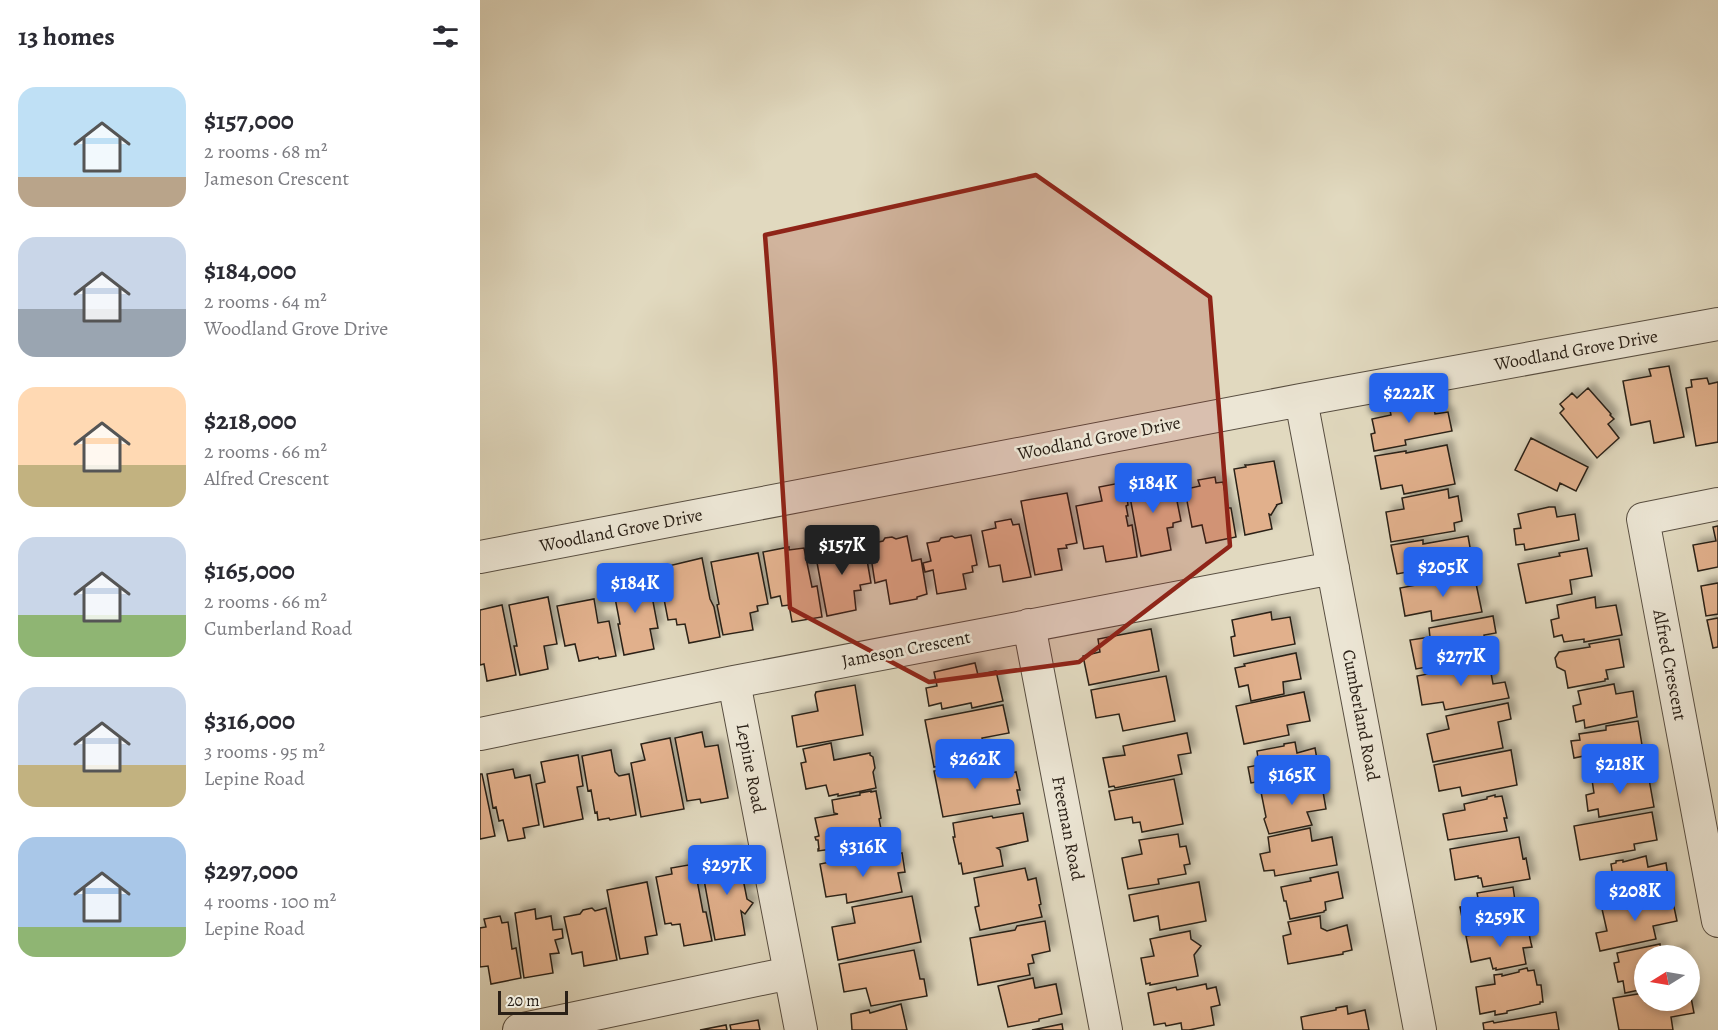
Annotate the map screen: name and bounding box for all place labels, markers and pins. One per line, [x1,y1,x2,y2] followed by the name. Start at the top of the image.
[1367,373,1451,424] pin: $222K
[1111,463,1195,514] pin: $184K
[800,525,884,576] pin: $157K
[1401,547,1485,598] pin: $205K
[593,563,677,614] pin: $184K
[1419,636,1503,687] pin: $277K
[933,739,1017,790] pin: $262K
[1578,744,1662,795] pin: $218K
[1250,755,1334,806] pin: $165K
[821,827,905,878] pin: $316K
[685,845,769,896] pin: $297K
[1593,871,1677,922] pin: $208K
[1458,897,1542,948] pin: $259K

